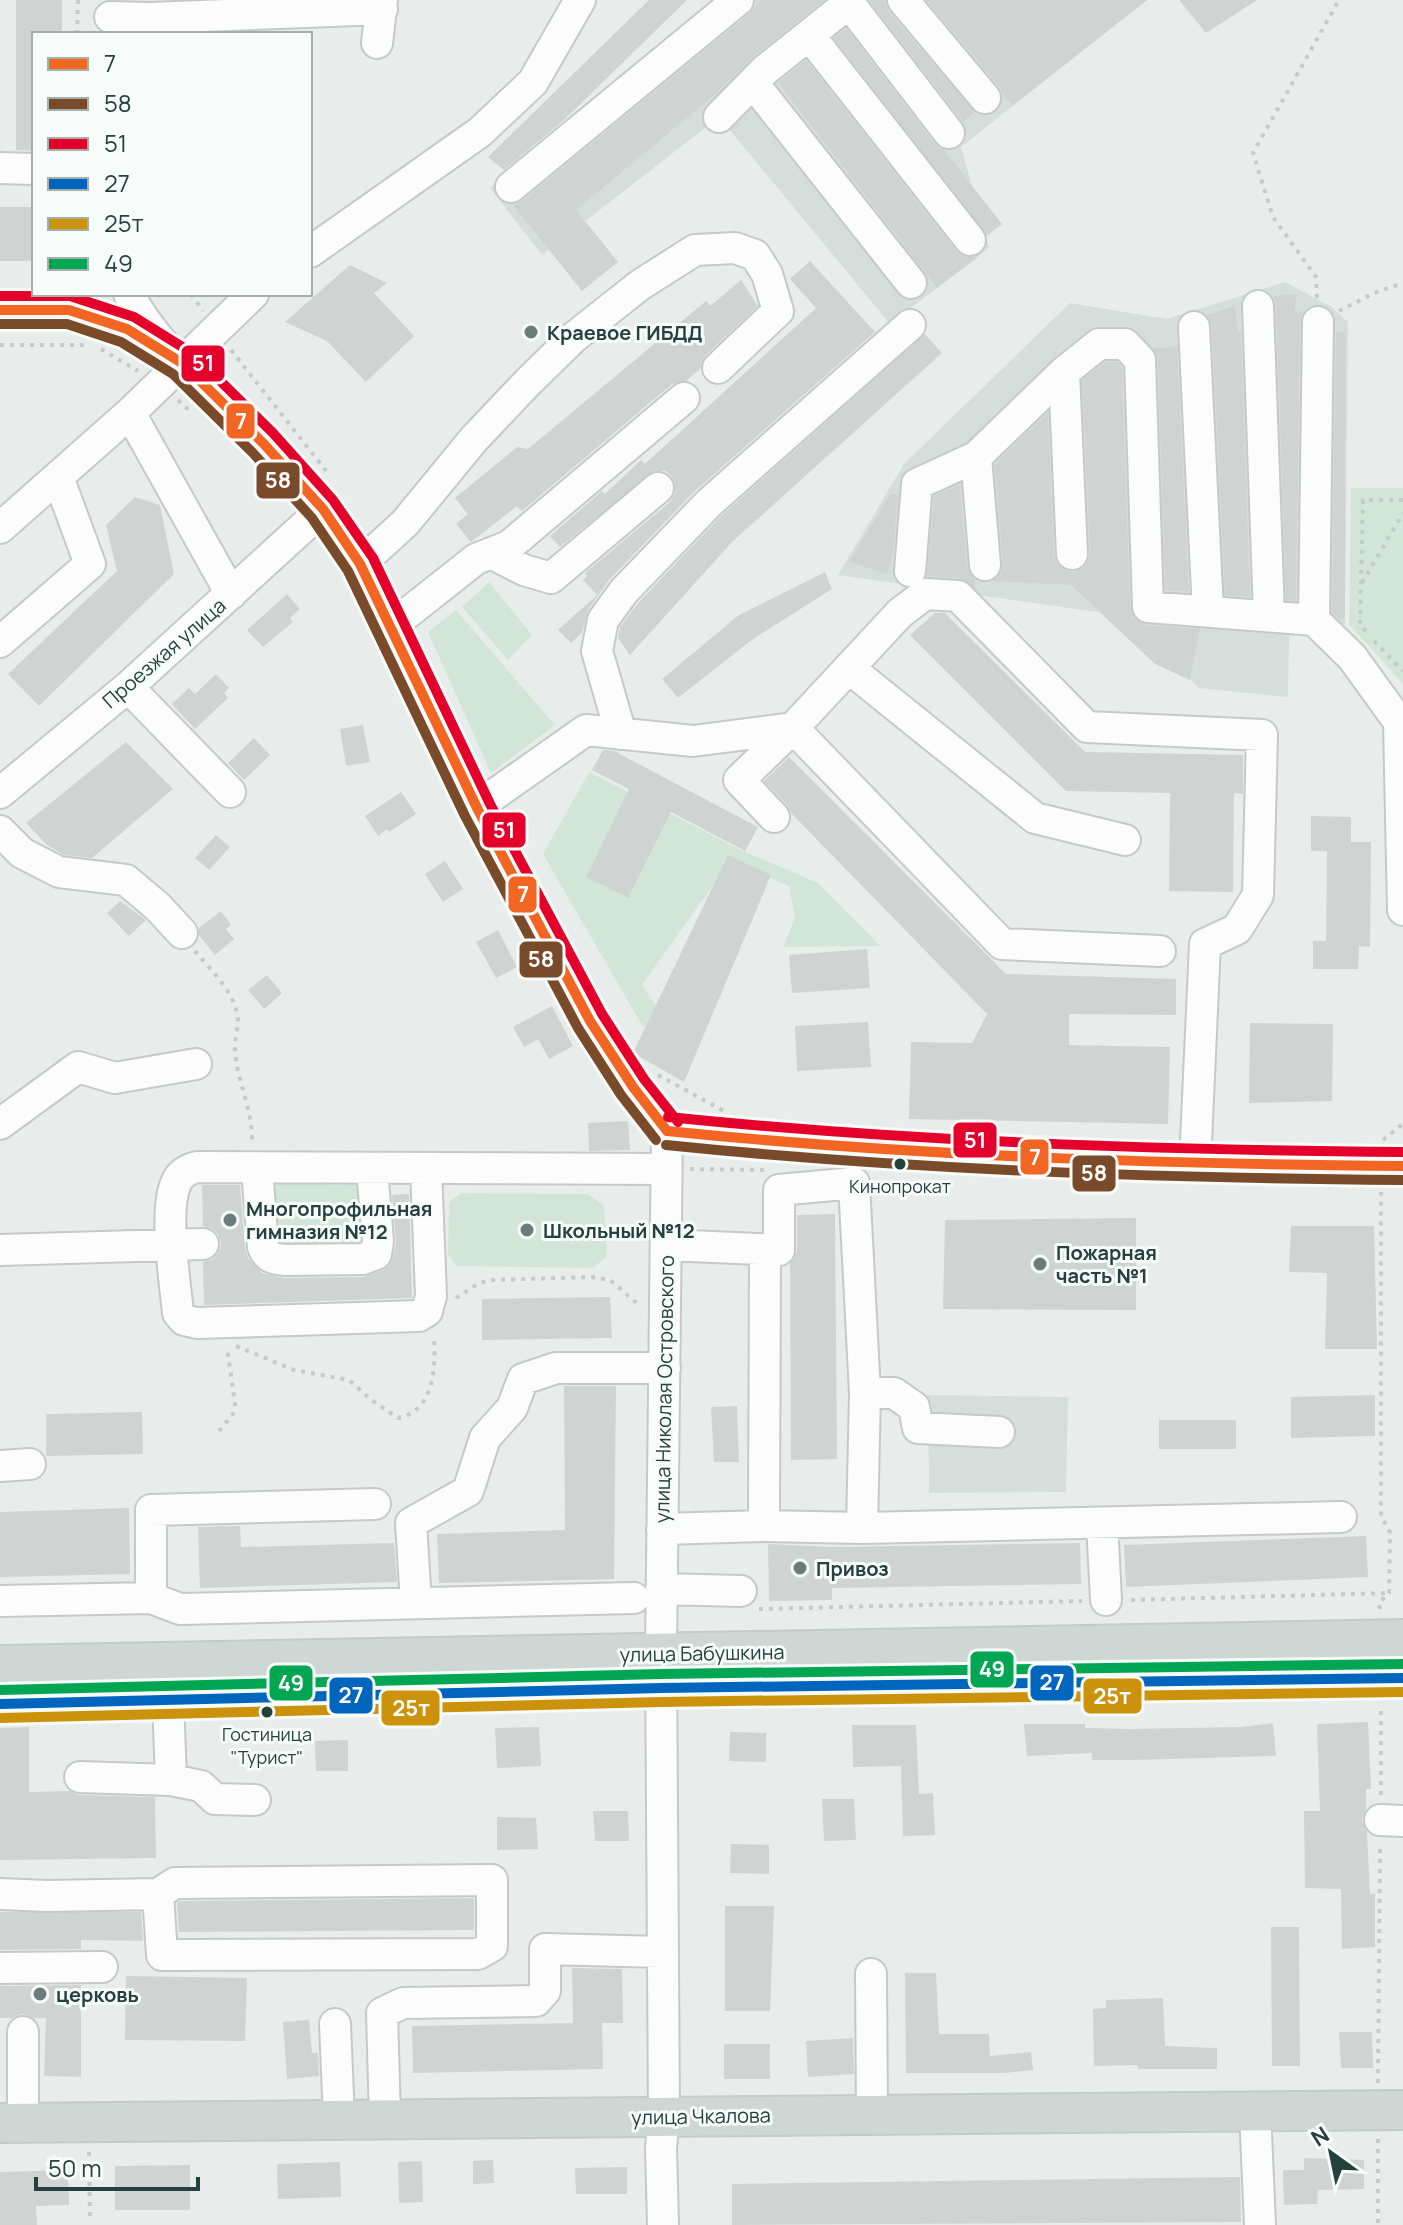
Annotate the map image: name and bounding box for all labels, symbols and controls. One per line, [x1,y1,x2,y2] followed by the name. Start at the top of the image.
[32,32,312,296] legend
[104,46,116,79] text: 7
[104,86,132,119] text: 58
[104,126,127,159] text: 51
[104,166,130,199] text: 27
[104,206,144,239] text: 25т
[104,246,133,279] text: 49
[547,319,703,346] place label: Краевое ГИБДД
[522,323,540,341] marker: Краевое ГИБДД
[180,344,226,383] line badge: 51
[192,348,214,378] text: 51
[225,402,256,440] line badge: 7
[235,406,247,436] text: 7
[255,461,301,500] line badge: 58
[265,465,291,495] text: 58
[97,592,231,714] street label: Проезжая улица
[481,811,527,849] line badge: 51
[493,815,515,845] text: 51
[507,875,538,914] line badge: 7
[517,879,529,909] text: 7
[518,940,564,979] line badge: 58
[528,944,554,974] text: 58
[952,1121,998,1159] line badge: 51
[964,1125,986,1155] text: 51
[1019,1138,1050,1176] line badge: 7
[1029,1142,1041,1172] text: 7
[1071,1154,1117,1193] line badge: 58
[892,1156,908,1172] marker: Кинопрокат
[1081,1158,1107,1188] text: 58
[849,1174,951,1198] place label: Кинопрокат
[246,1195,433,1245] place label: Многопрофильная гимназия №12
[221,1211,239,1229] marker: Многопрофильная гимназия №12
[543,1217,695,1244] place label: Школьный №12
[518,1221,536,1239] marker: Школьный №12
[1056,1239,1157,1289] place label: Пожарная часть №1
[648,1255,680,1523] street label: улица Николая Островского
[1031,1255,1049,1273] marker: Пожарная часть №1
[816,1555,889,1582] place label: Привоз
[791,1559,809,1577] marker: Привоз
[619,1638,785,1668] street label: улица Бабушкина
[969,1650,1015,1689] line badge: 49
[979,1654,1005,1684] text: 49
[268,1664,314,1702] line badge: 49
[1029,1664,1075,1702] line badge: 27
[1040,1667,1064,1697] text: 27
[278,1668,304,1698] text: 49
[328,1676,374,1715] line badge: 27
[1082,1677,1143,1715] line badge: 25т
[339,1680,363,1710] text: 27
[1093,1681,1131,1711] text: 25т
[380,1689,441,1727] line badge: 25т
[392,1693,430,1723] text: 25т
[259,1704,275,1720] marker: Гостиница "Турист"
[222,1722,312,1769] place label: Гостиница "Турист"
[56,1981,139,2008] place label: церковь
[31,1985,49,2003] marker: церковь
[631,2101,771,2131] street label: улица Чкалова
[1291,2113,1371,2193] north arrow
[1305,2119,1335,2153] text: N
[36,2141,198,2191] scale bar
[48,2151,102,2184] text: 50 m

